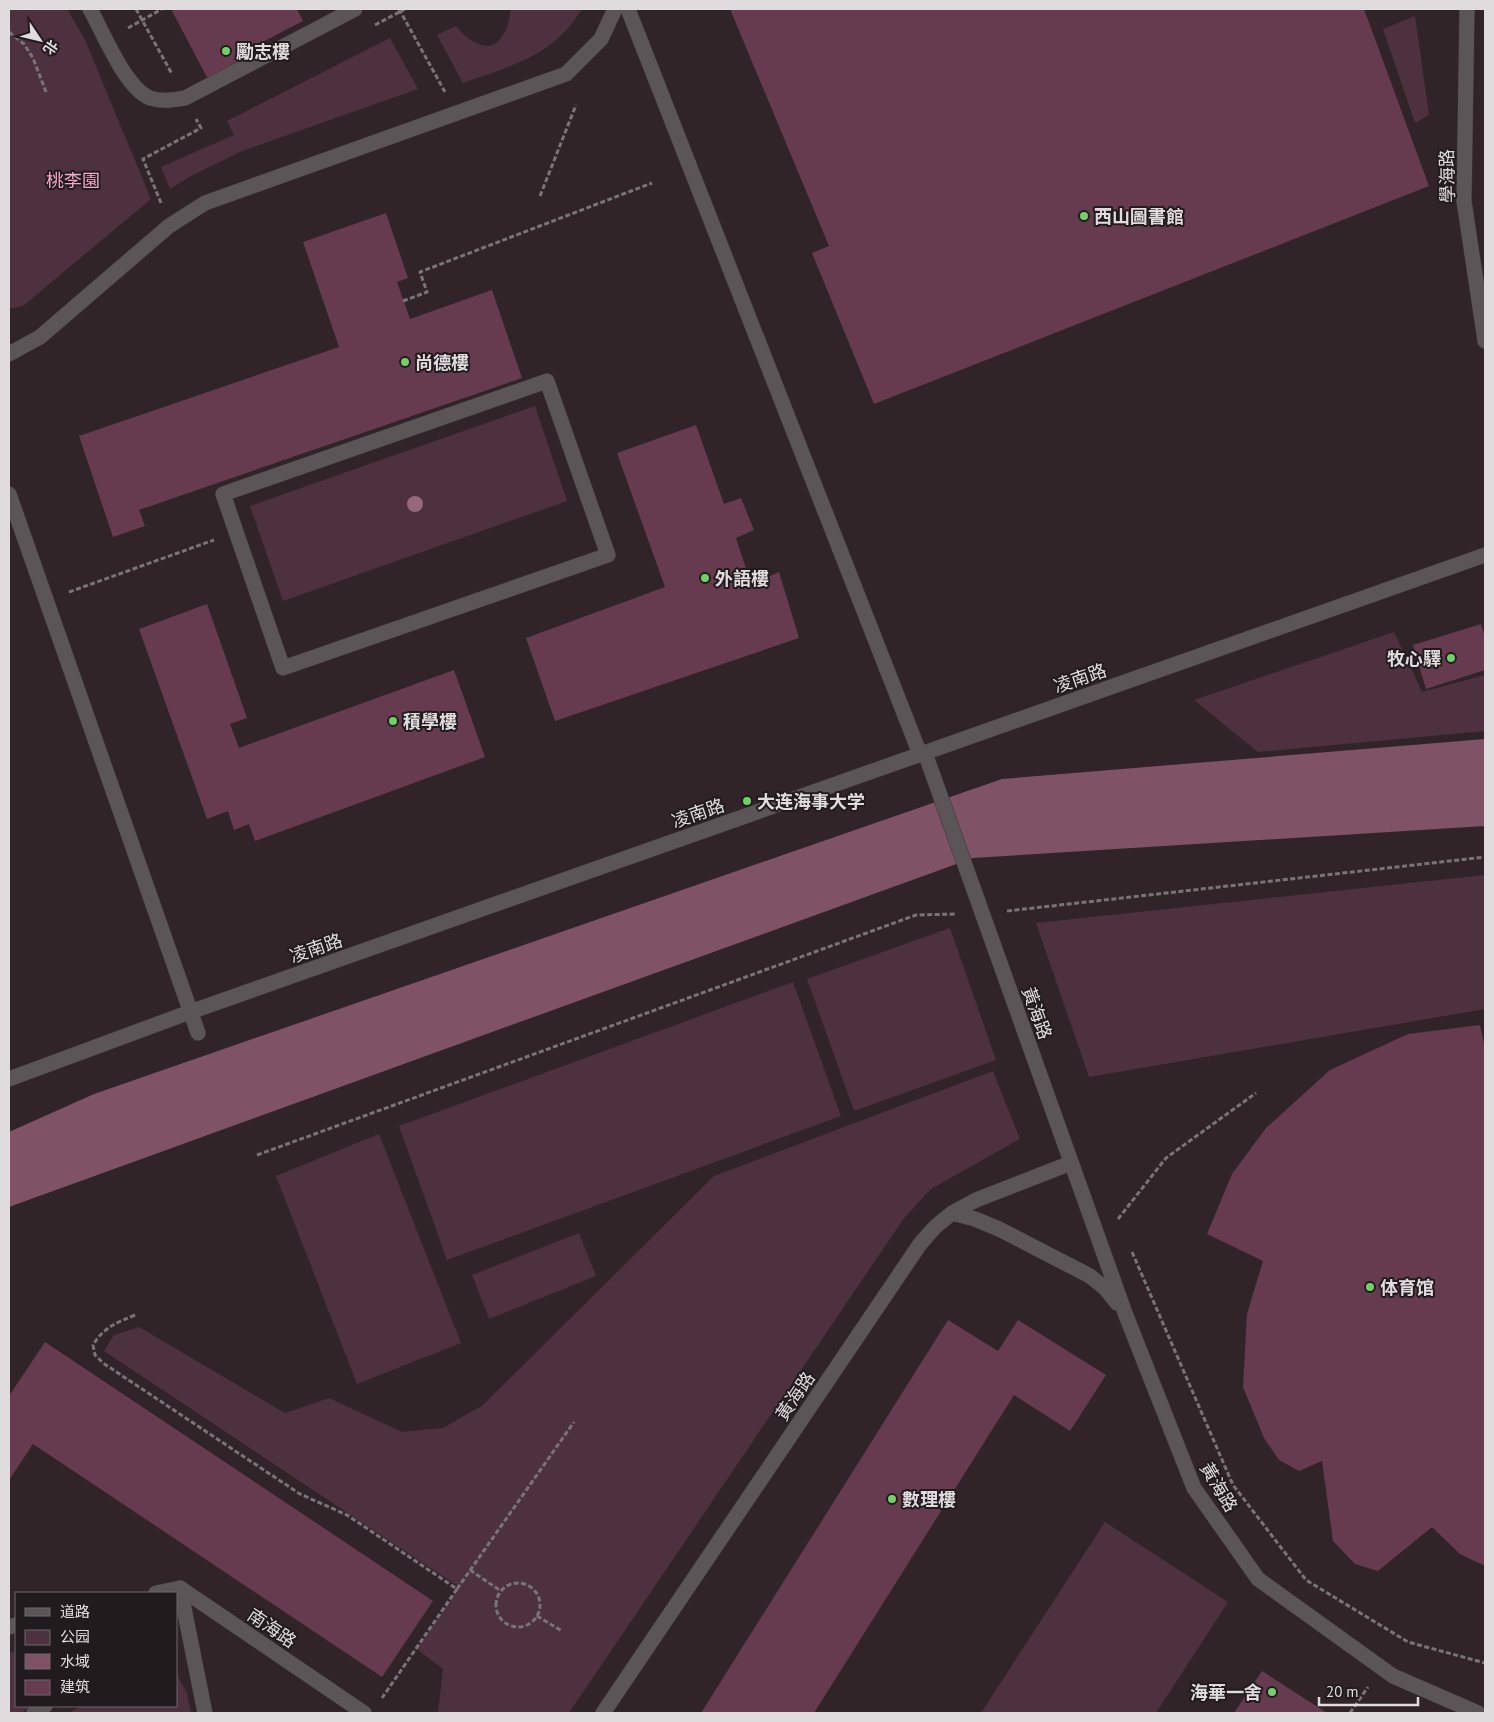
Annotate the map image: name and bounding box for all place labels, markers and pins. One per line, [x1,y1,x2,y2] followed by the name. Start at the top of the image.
[236,40,290,63] place label: 勵志樓
[220,45,232,57] marker: 勵志樓
[1094,205,1184,228] place label: 西山圖書館
[1078,210,1090,222] marker: 西山圖書館
[415,351,469,374] place label: 尚德樓
[399,356,411,368] marker: 尚德樓
[715,567,769,590] place label: 外語樓
[699,572,711,584] marker: 外語樓
[1387,647,1441,670] place label: 牧心驛
[1445,652,1457,664] marker: 牧心驛
[403,710,457,733] place label: 積學樓
[387,715,399,727] marker: 積學樓
[757,790,865,813] place label: 大连海事大学
[741,795,753,807] marker: 大连海事大学
[1380,1276,1434,1299] place label: 体育馆
[1364,1281,1376,1293] marker: 体育馆
[902,1488,956,1511] place label: 數理樓
[886,1493,898,1505] marker: 數理樓
[1190,1681,1262,1704] place label: 海華一舍
[1266,1686,1278,1698] marker: 海華一舍

